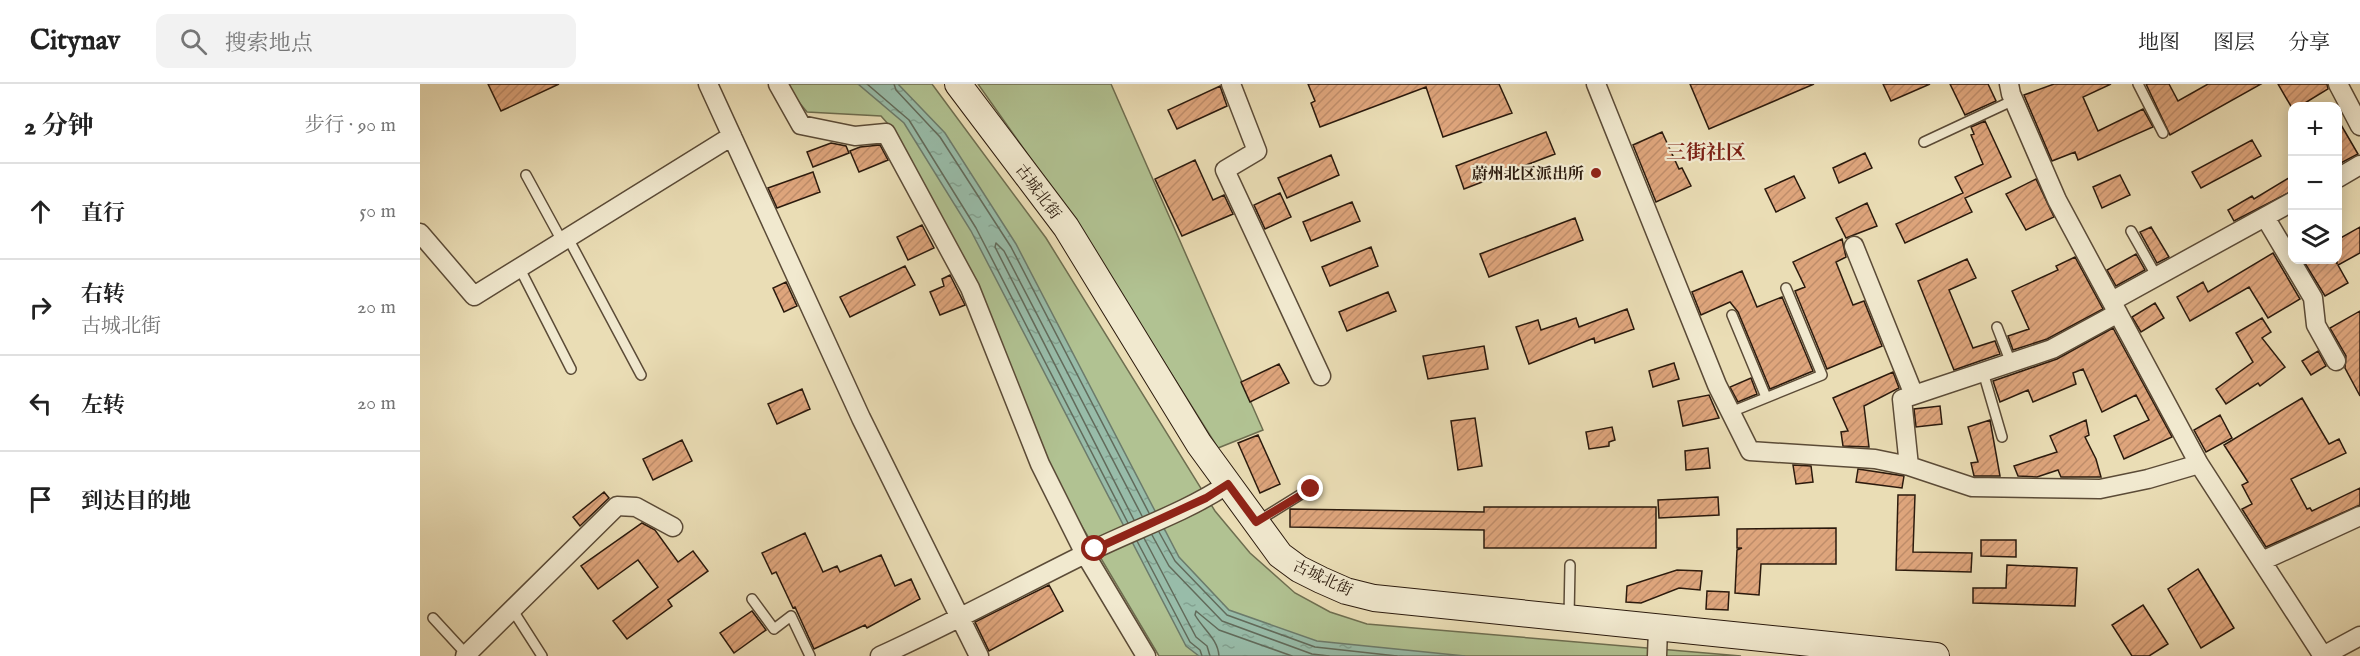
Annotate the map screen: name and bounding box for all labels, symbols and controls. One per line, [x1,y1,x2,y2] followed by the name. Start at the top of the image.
[156,14,576,68] search box
[30,24,120,59] text: Citynav
[177,25,210,58] icon: search
[225,30,313,58] text: 搜索地点
[2138,30,2180,57] text: 地图
[2213,30,2255,57] text: 图层
[2288,30,2330,57] text: 分享
[2288,102,2342,264] map controls
[2288,102,2342,156] button: +
[24,110,94,143] text: 2 分钟
[304,113,396,138] text: 步行 · 90 m
[1666,141,1746,166] district label: 三街社区
[2288,156,2342,210] button: −
[1010,161,1065,224] street label: 古城北街
[1472,165,1584,185] place label: 蔚州北区派出所
[1589,166,1603,180] marker: 蔚州北区派出所
[24,195,57,228] icon: ahead
[359,199,396,224] text: 50 m
[81,200,125,228] text: 直行
[2288,210,2342,264] button: layers
[81,281,125,309] text: 右转
[24,291,57,324] icon: right
[357,295,396,320] text: 20 m
[81,314,161,339] text: 古城北街
[24,387,57,420] icon: left
[357,391,396,416] text: 20 m
[81,392,125,420] text: 左转
[1297,475,1323,501] route end
[24,483,57,516] icon: arrive
[81,488,191,516] text: 到达目的地
[1081,535,1107,561] route start
[1289,556,1355,601] street label: 古城北街

